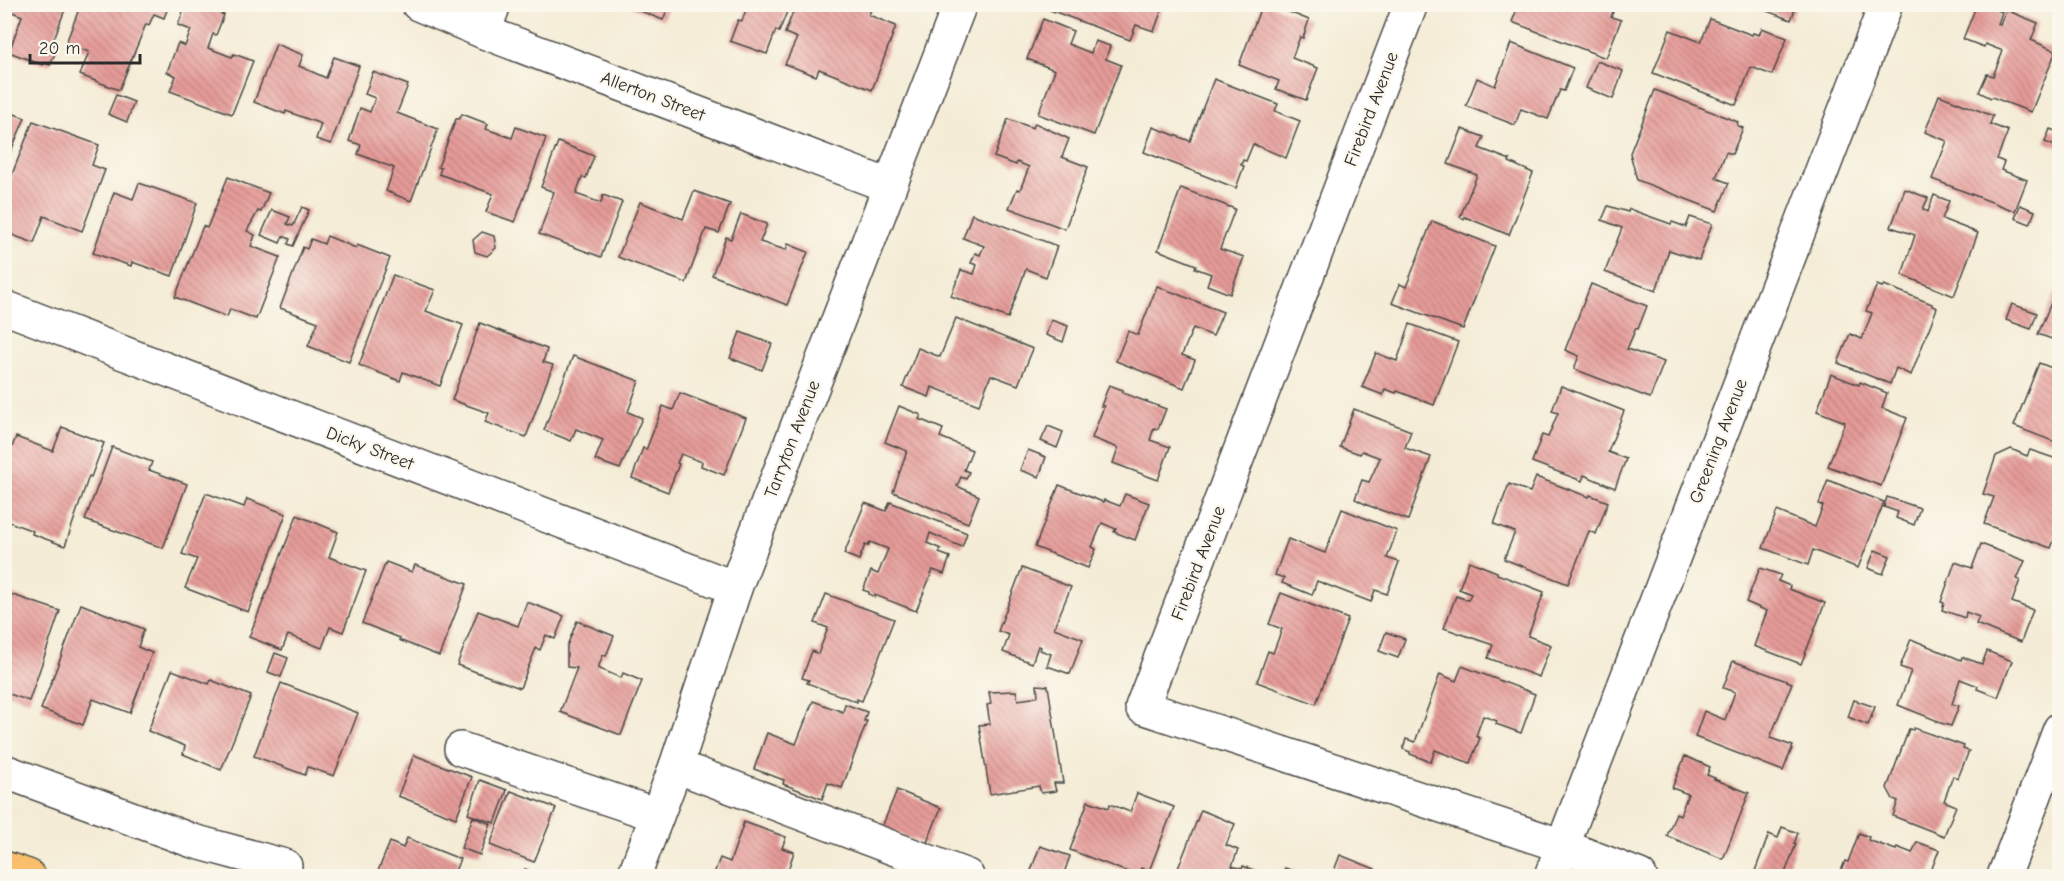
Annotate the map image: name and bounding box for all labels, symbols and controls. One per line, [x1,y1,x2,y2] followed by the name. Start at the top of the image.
[30,27,140,65] scale bar
[39,38,80,59] text: 20 m
[1340,49,1403,169] street label: Firebird Avenue
[598,67,709,126] street label: Allerton Street
[1685,376,1752,507] street label: Greening Avenue
[760,377,825,501] street label: Tarryton Avenue
[323,422,417,475] street label: Dicky Street
[1167,503,1230,623] street label: Firebird Avenue

